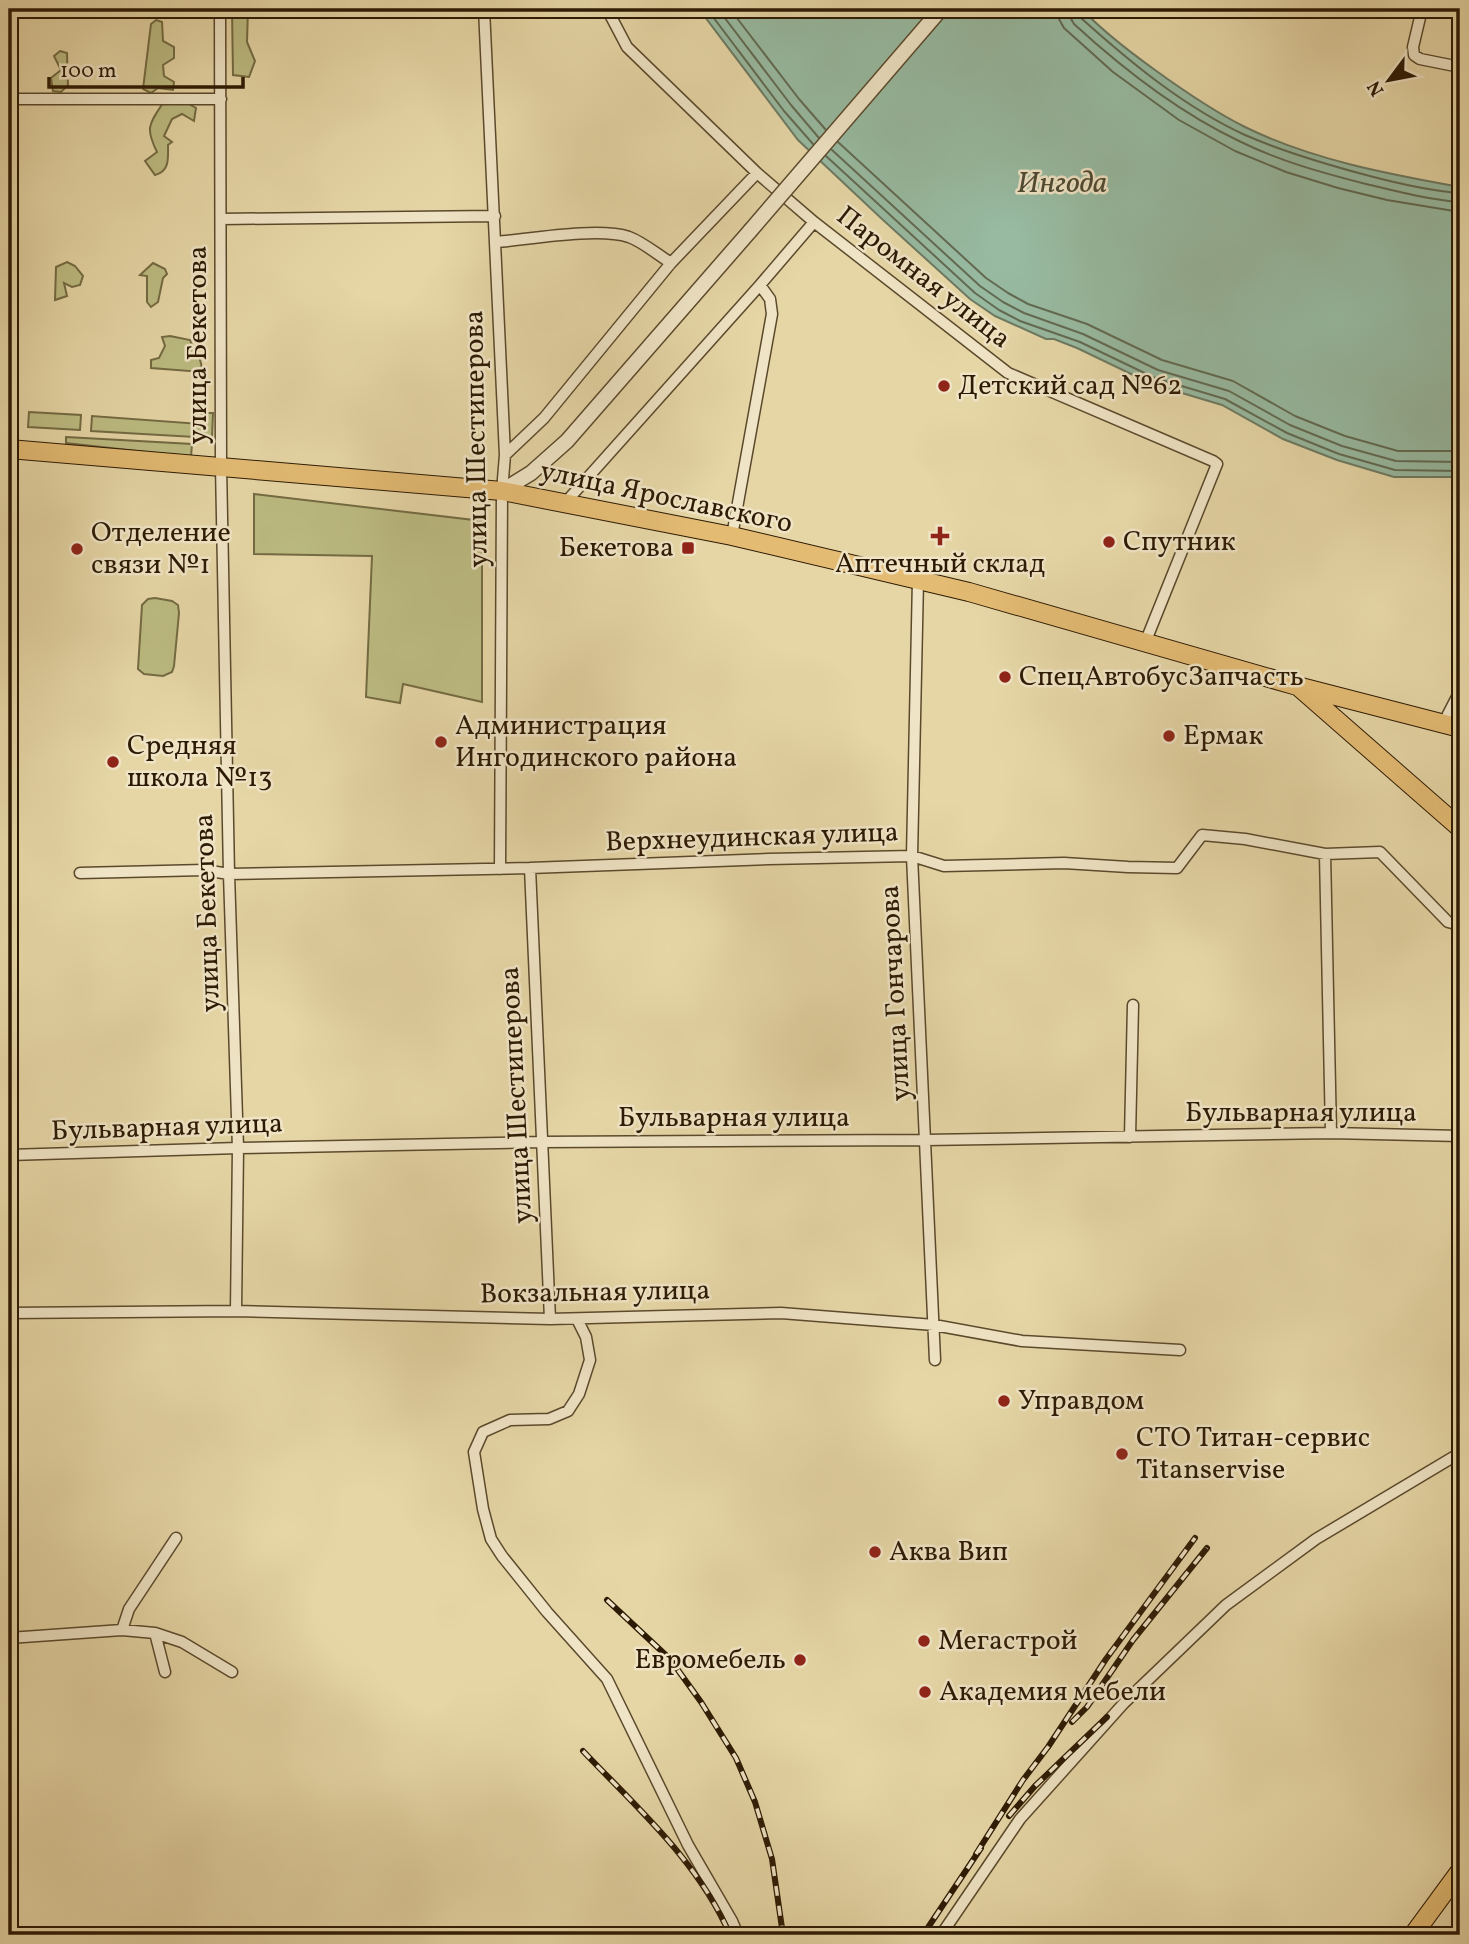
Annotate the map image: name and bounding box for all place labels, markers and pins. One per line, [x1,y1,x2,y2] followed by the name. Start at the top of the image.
[958,367,1182,406] place label: Детский сад №62
[936,378,952,394] marker: Детский сад №62
[91,514,231,585] place label: Отделение связи №1
[1123,523,1236,562] place label: Спутник
[932,528,948,544] marker: Аптечный склад
[559,529,674,568] place label: Бекетова
[1101,534,1117,550] marker: Спутник
[680,540,696,556] marker: Бекетова
[69,541,85,557] marker: Отделение связи №1
[835,545,1045,584] place label: Аптечный склад
[1019,658,1304,697] place label: СпецАвтобусЗапчасть
[997,669,1013,685] marker: СпецАвтобусЗапчасть
[455,707,737,778] place label: Администрация Ингодинского района
[1183,717,1264,756] place label: Ермак
[127,727,272,798] place label: Средняя школа №13
[1161,728,1177,744] marker: Ермак
[433,734,449,750] marker: Администрация Ингодинского района
[105,754,121,770] marker: Средняя школа №13
[1018,1382,1144,1421] place label: Управдом
[996,1393,1012,1409] marker: Управдом
[1136,1419,1370,1490] place label: СТО Титан-сервис Titanservise
[1114,1446,1130,1462] marker: СТО Титан-сервис Titanservise
[889,1533,1008,1572] place label: Аква Вип
[867,1544,883,1560] marker: Аква Вип
[938,1622,1078,1661] place label: Мегастрой
[916,1633,932,1649] marker: Мегастрой
[634,1641,786,1680] place label: Евромебель
[792,1652,808,1668] marker: Евромебель
[939,1673,1166,1712] place label: Академия мебели
[917,1684,933,1700] marker: Академия мебели

